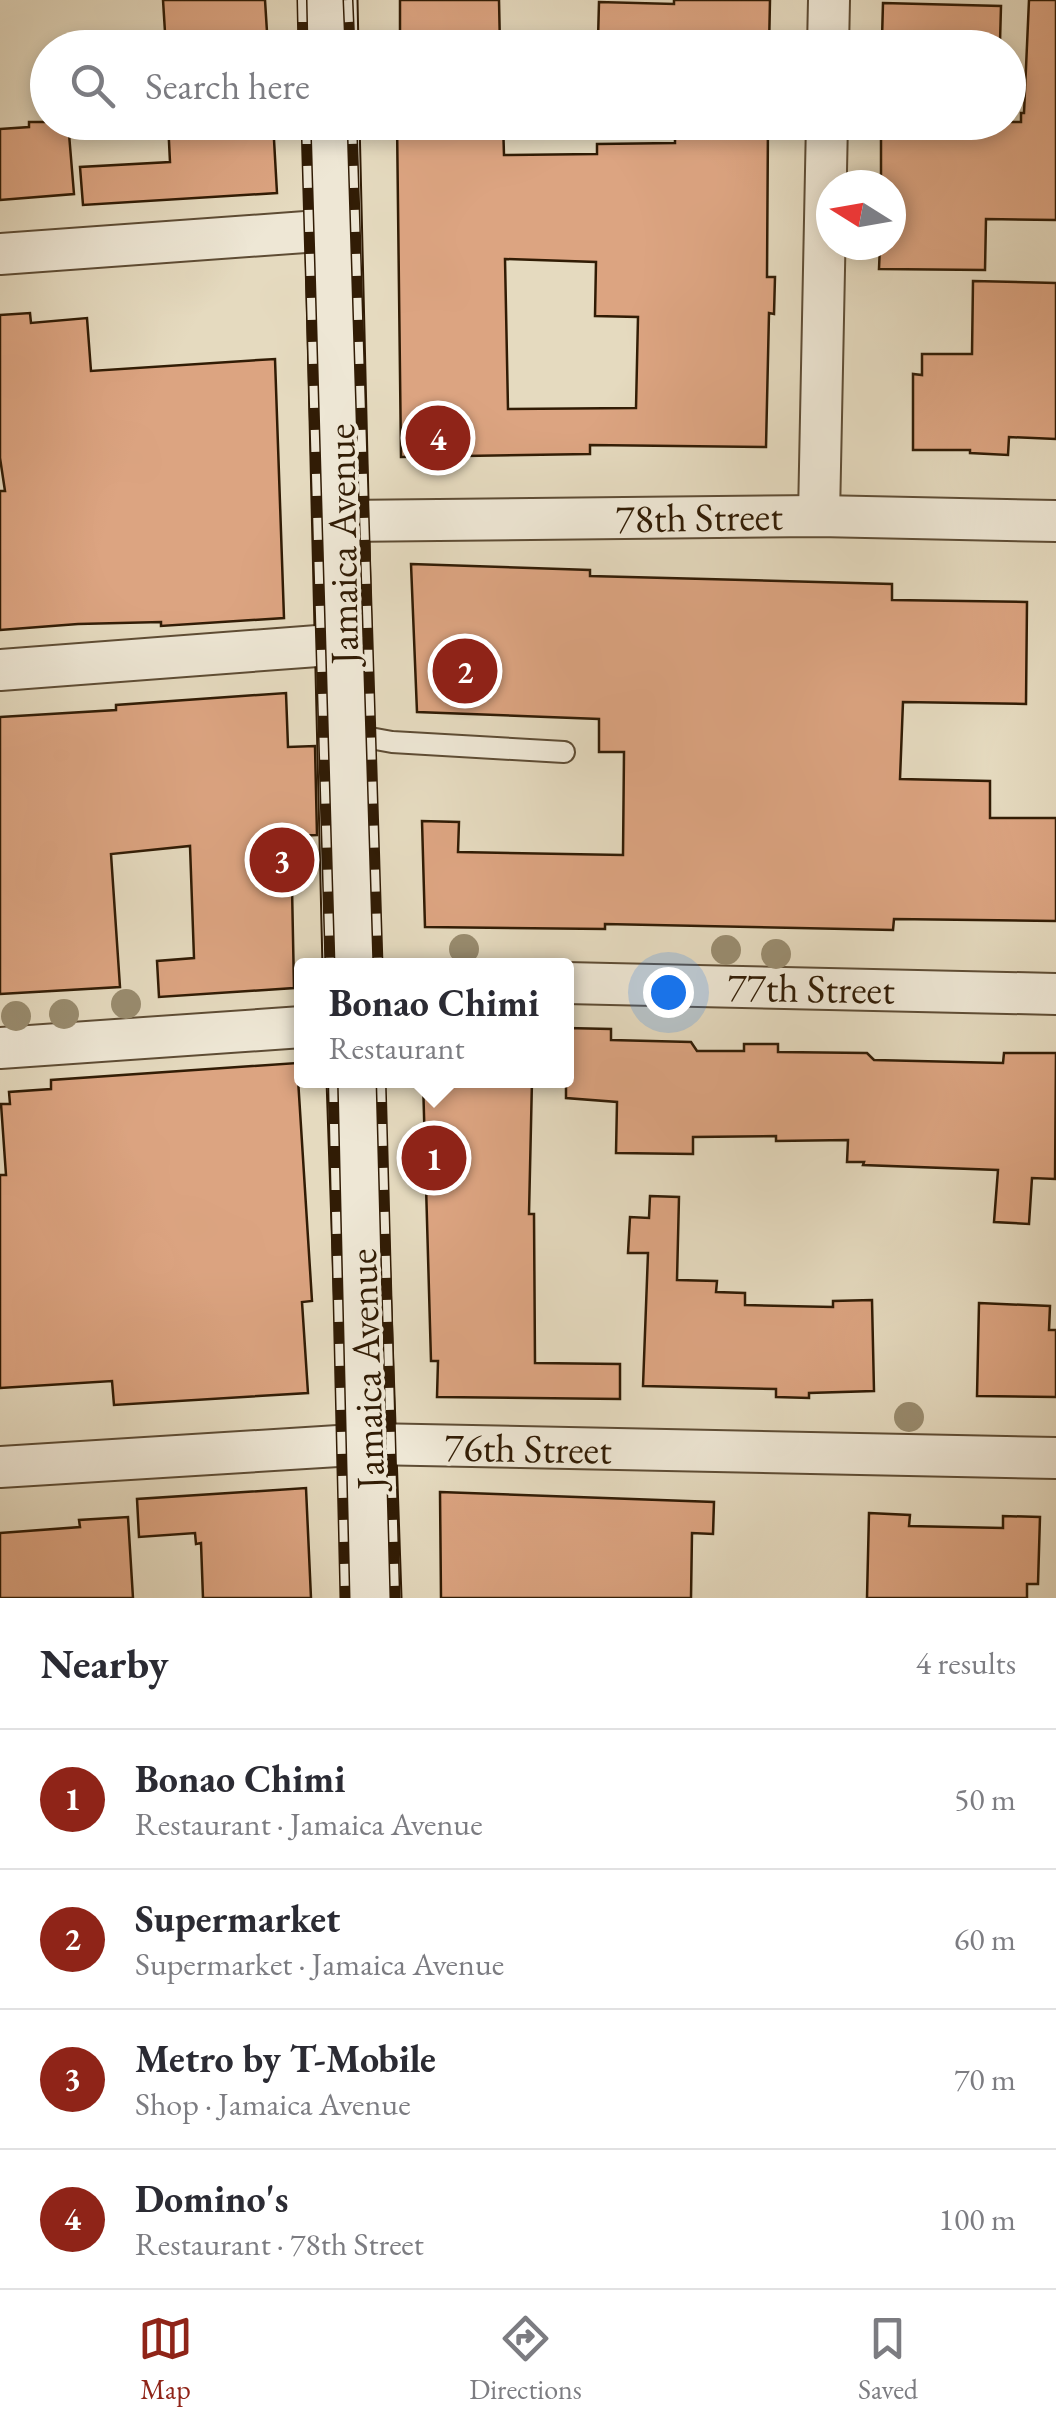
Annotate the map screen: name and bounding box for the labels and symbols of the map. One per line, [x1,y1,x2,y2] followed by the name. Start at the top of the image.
[816,170,906,260] north arrow
[406,400,470,476] pin: 4
[314,423,370,668] street label: Jamaica Avenue
[615,490,784,544] street label: 78th Street
[432,634,498,708] pin: 2
[250,822,314,898] pin: 3
[727,961,896,1015] street label: 77th Street
[643,967,694,1018] your location
[402,1120,466,1196] pin: 1
[336,1248,396,1493] street label: Jamaica Avenue
[444,1421,613,1475] street label: 76th Street

